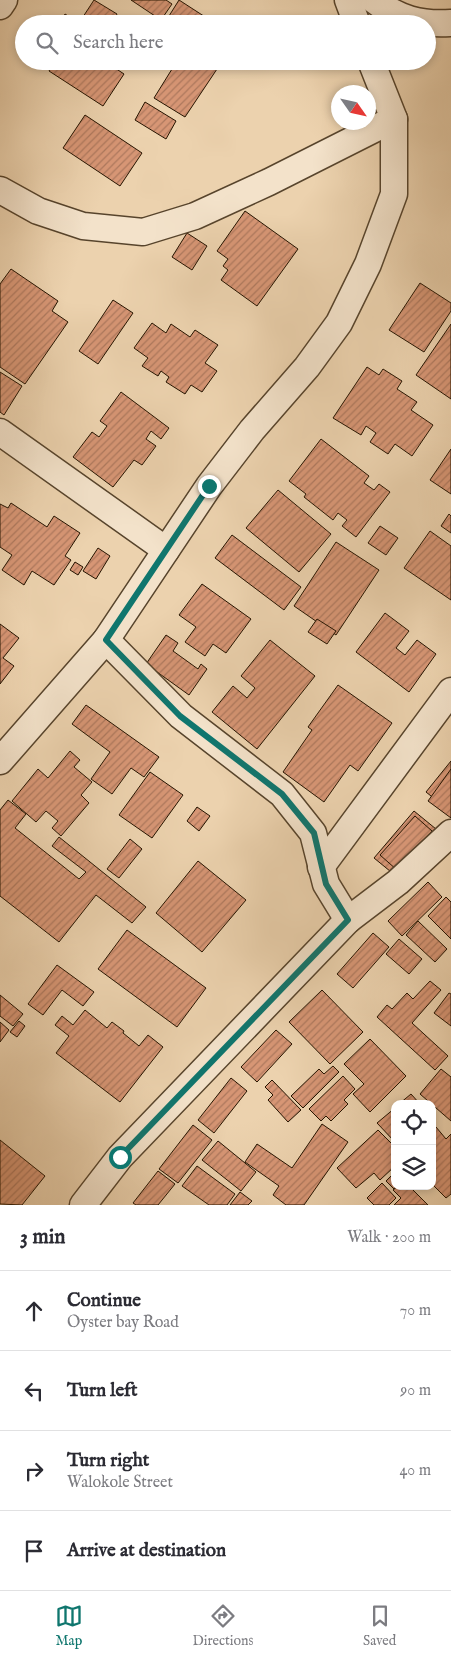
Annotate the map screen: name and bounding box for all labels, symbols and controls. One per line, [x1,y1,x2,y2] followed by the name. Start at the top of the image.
[15,15,436,70] search box
[33,29,61,57] icon: search
[73,31,164,55] text: Search here
[331,85,376,130] north arrow
[198,475,221,498] route end
[391,1100,436,1190] map controls
[391,1100,436,1145] button: locate
[391,1145,436,1190] button: layers
[109,1146,132,1169] route start
[20,1224,65,1251] text: 3 min
[347,1228,431,1248] text: Walk · 200 m
[67,1289,141,1313] text: Continue
[20,1297,48,1325] icon: ahead
[400,1301,431,1321] text: 70 m
[67,1313,179,1333] text: Oyster bay Road
[20,1377,48,1405] icon: left
[67,1379,138,1403] text: Turn left
[400,1381,431,1401] text: 90 m
[67,1449,149,1473] text: Turn right
[20,1457,48,1485] icon: right
[399,1461,431,1481] text: 40 m
[67,1473,173,1493] text: Walokole Street
[20,1537,48,1565] icon: arrive
[67,1539,226,1563] text: Arrive at destination
[55,1602,83,1650] tab: Map
[192,1602,253,1650] tab: Directions
[363,1602,396,1650] tab: Saved

